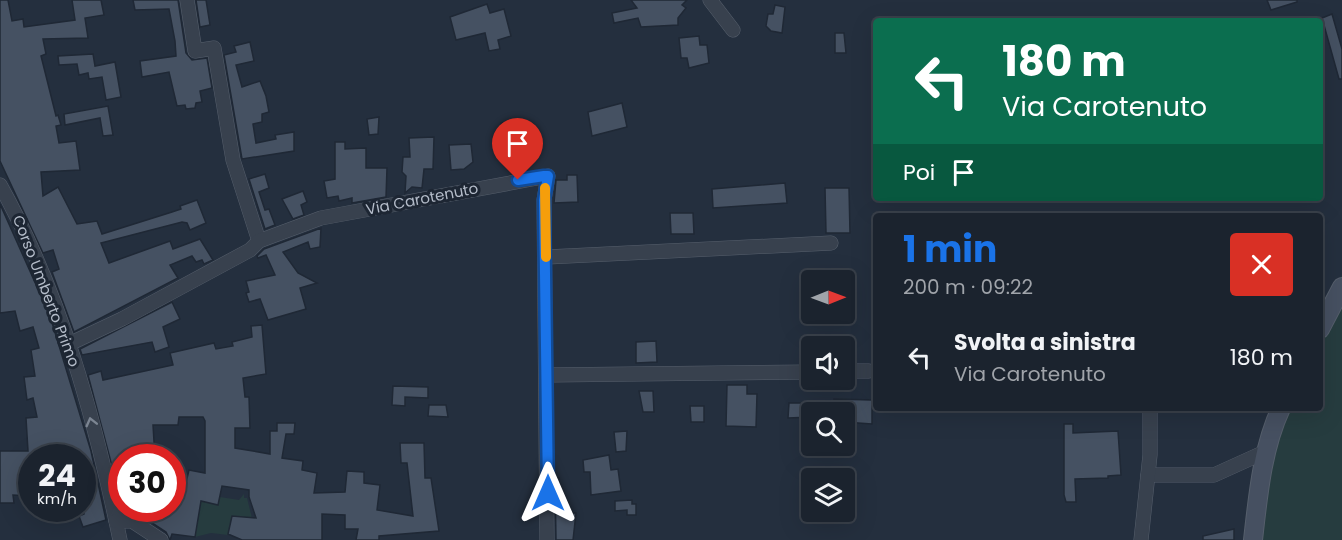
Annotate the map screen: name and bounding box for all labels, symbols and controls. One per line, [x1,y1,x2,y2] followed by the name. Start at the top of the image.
[1002,32,1126,91] text: 180 m
[903,42,981,120] icon: left
[1002,88,1207,125] text: Via Carotenuto
[492,118,543,180] pin
[501,127,534,160] icon: arrive
[947,156,980,189] icon: arrive
[903,157,935,188] text: Poi
[364,177,480,220] street label: Via Carotenuto
[8,212,85,370] street label: Corso Umberto Primo
[903,224,997,275] text: 1 min
[1230,233,1293,296] button: close
[801,270,855,324] north arrow
[801,270,855,522] map controls
[903,273,1033,301] text: 200 m · 09:22
[954,327,1136,358] text: Svolta a sinistra
[801,336,855,390] button: sound
[903,341,936,374] icon: left
[1230,342,1293,373] text: 180 m
[954,360,1106,388] text: Via Carotenuto
[801,402,855,456] button: search
[85,417,98,427] one-way arrow
[108,444,186,522] speed limit sign: 30
[38,454,76,497] text: 24
[516,461,580,525] position arrow
[801,468,855,522] button: layers
[37,488,77,509] text: km/h

